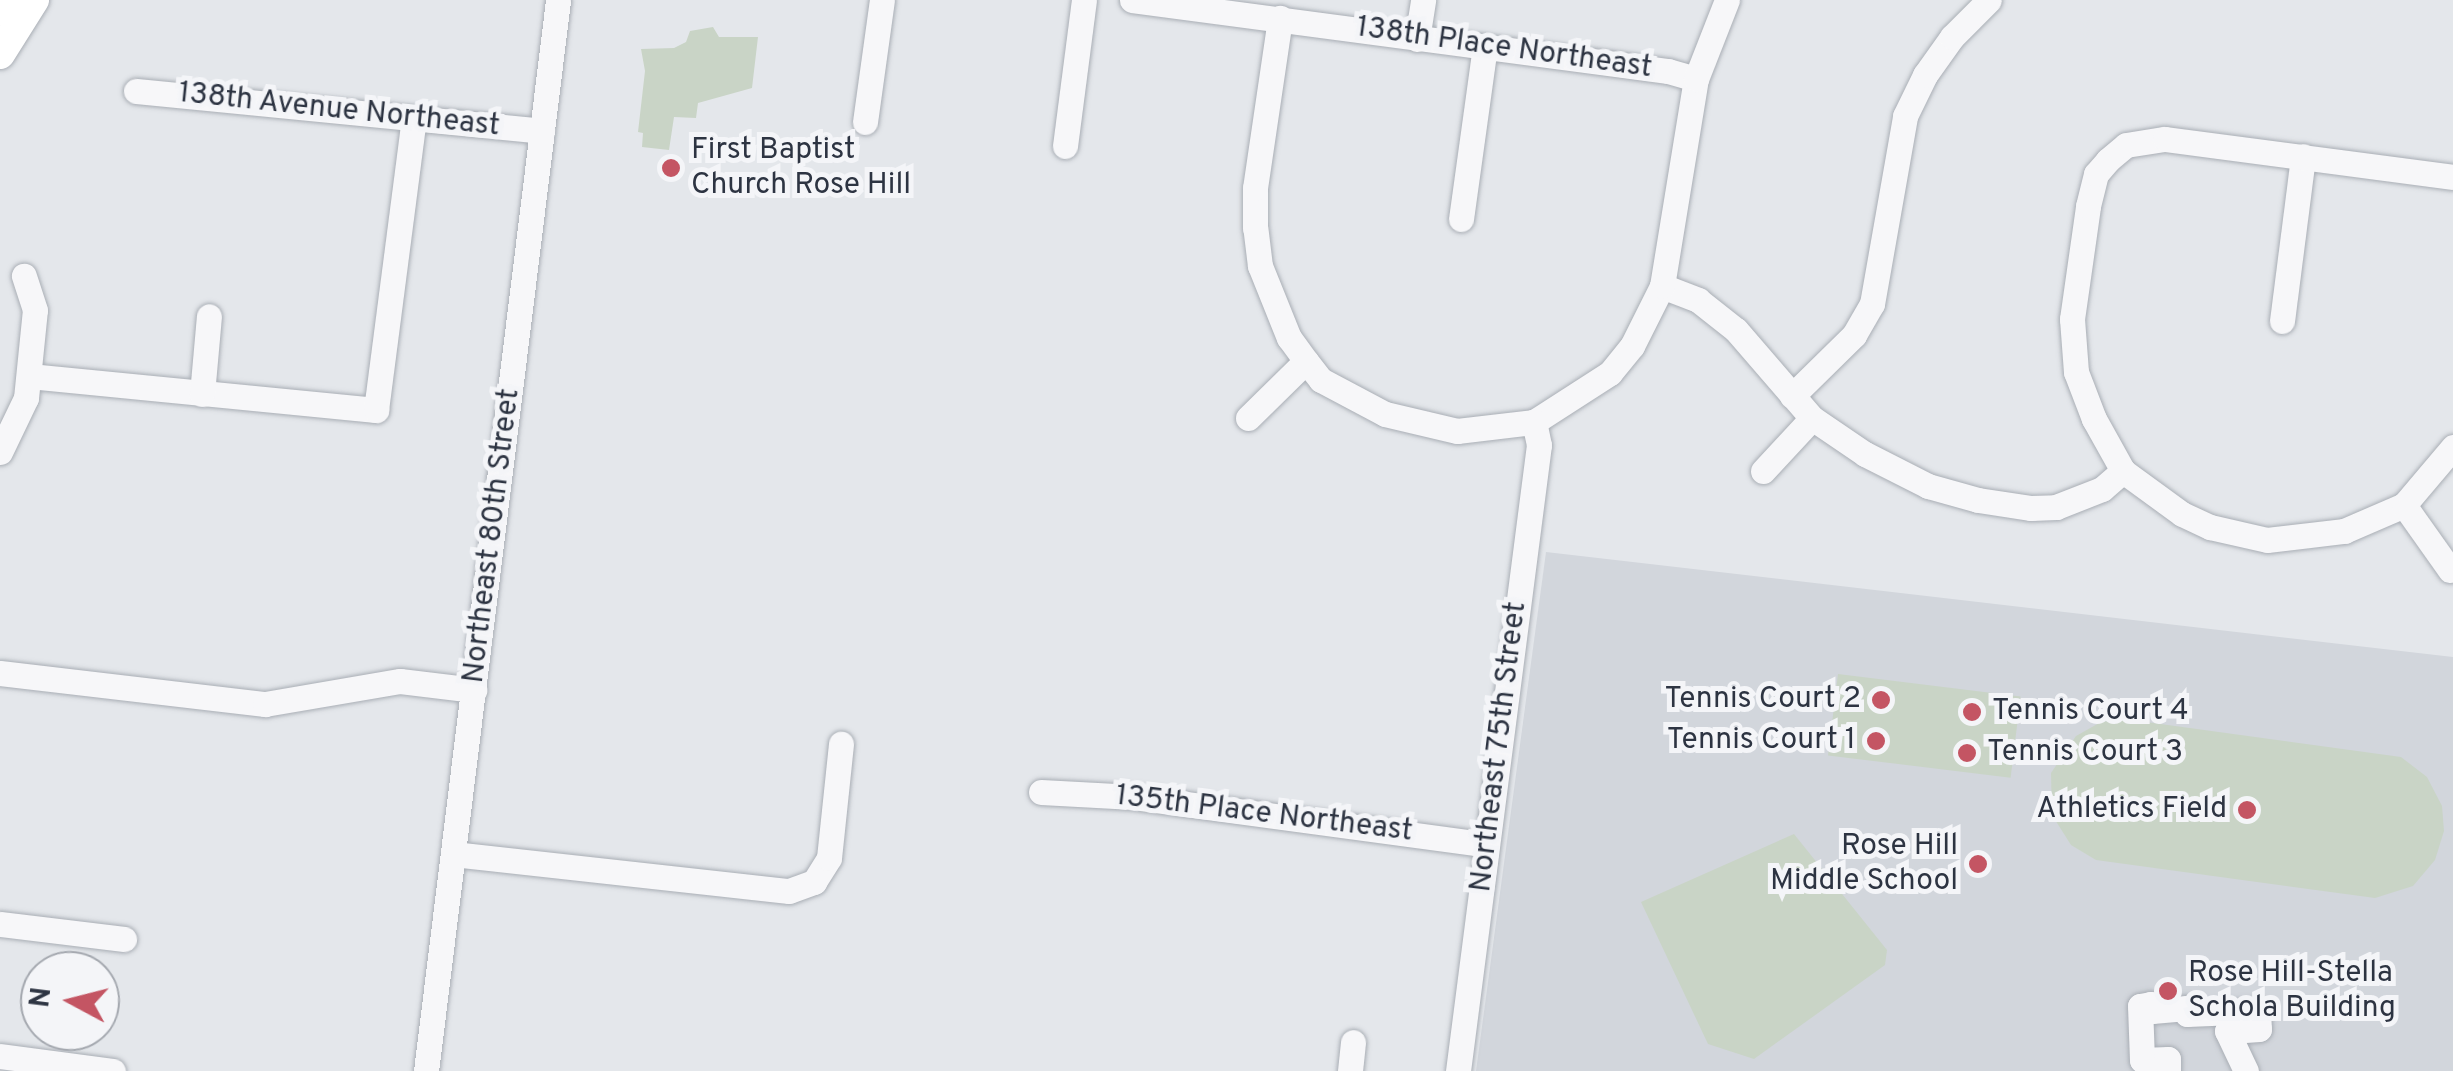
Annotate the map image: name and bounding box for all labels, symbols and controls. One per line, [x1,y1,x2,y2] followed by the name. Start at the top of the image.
[1354,10,1654,88] street label: 138th Place Northeast
[176,76,502,146] street label: 138th Avenue Northeast
[691,133,911,204] place label: First Baptist Church Rose Hill
[660,157,682,179] marker: First Baptist Church Rose Hill
[457,387,529,685] street label: Northeast 80th Street
[1464,599,1536,895] street label: Northeast 75th Street
[1665,682,1861,718] place label: Tennis Court 2
[1870,689,1892,711] marker: Tennis Court 2
[1992,694,2189,730] place label: Tennis Court 4
[1961,701,1983,723] marker: Tennis Court 4
[1667,723,1856,759] place label: Tennis Court 1
[1865,730,1887,752] marker: Tennis Court 1
[1987,735,2183,771] place label: Tennis Court 3
[1956,742,1978,764] marker: Tennis Court 3
[1113,779,1415,851] street label: 135th Place Northeast
[2036,792,2227,828] place label: Athletics Field
[2236,799,2258,821] marker: Athletics Field
[1770,829,1958,900] place label: Rose Hill Middle School
[1967,853,1989,875] marker: Rose Hill Middle School
[20,951,120,1051] north arrow
[2188,956,2396,1026] place label: Rose Hill-Stella Schola Building
[2157,980,2179,1002] marker: Rose Hill-Stella Schola Building
[23,985,61,1010] text: N

